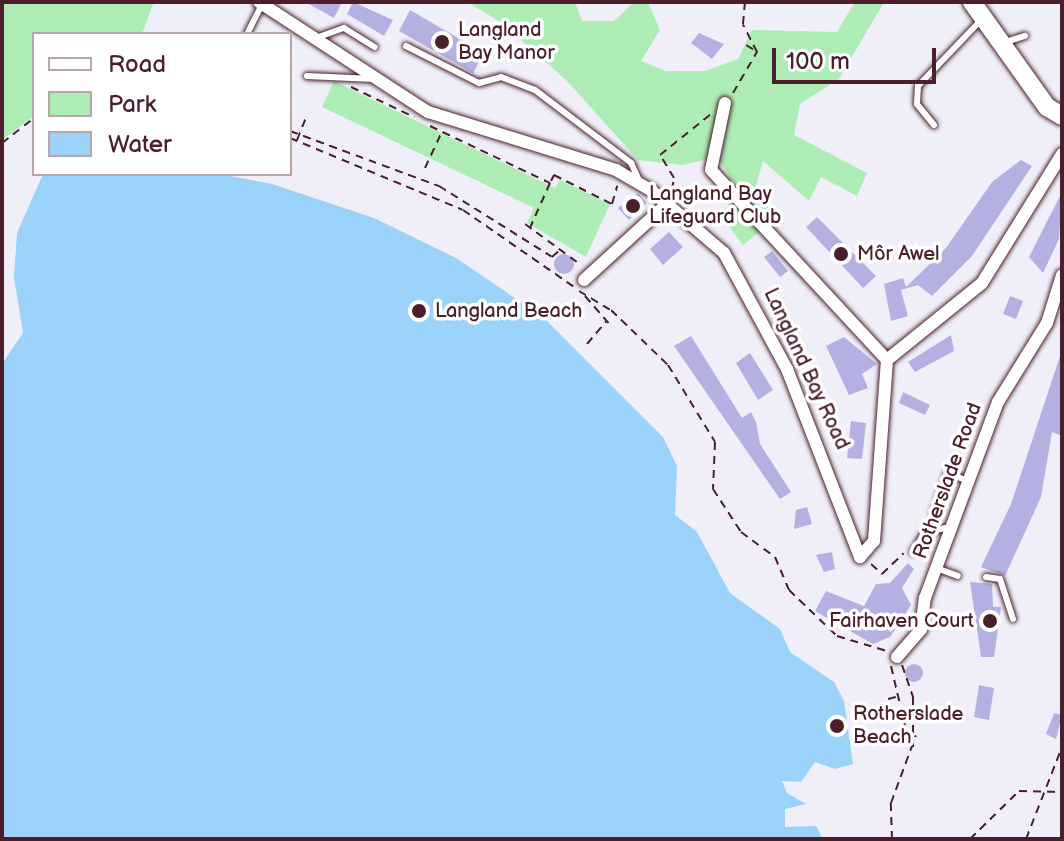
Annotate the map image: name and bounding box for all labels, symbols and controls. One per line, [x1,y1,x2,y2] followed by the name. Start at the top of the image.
[458,18,556,65] place label: Langland Bay Manor
[32,32,292,176] legend
[776,32,940,82] scale bar
[433,33,451,51] marker: Langland Bay Manor
[786,47,850,76] text: 100 m
[108,50,166,79] text: Road
[108,90,156,119] text: Park
[108,130,172,159] text: Water
[649,182,781,229] place label: Langland Bay Lifeguard Club
[624,197,642,215] marker: Langland Bay Lifeguard Club
[857,242,940,266] place label: Môr Awel
[832,245,850,263] marker: Môr Awel
[758,284,854,454] street label: Langland Bay Road
[435,299,582,323] place label: Langland Beach
[410,302,428,320] marker: Langland Beach
[909,400,987,562] street label: Rotherslade Road
[829,609,974,633] place label: Fairhaven Court
[981,612,999,630] marker: Fairhaven Court
[853,702,963,749] place label: Rotherslade Beach
[828,717,846,735] marker: Rotherslade Beach

